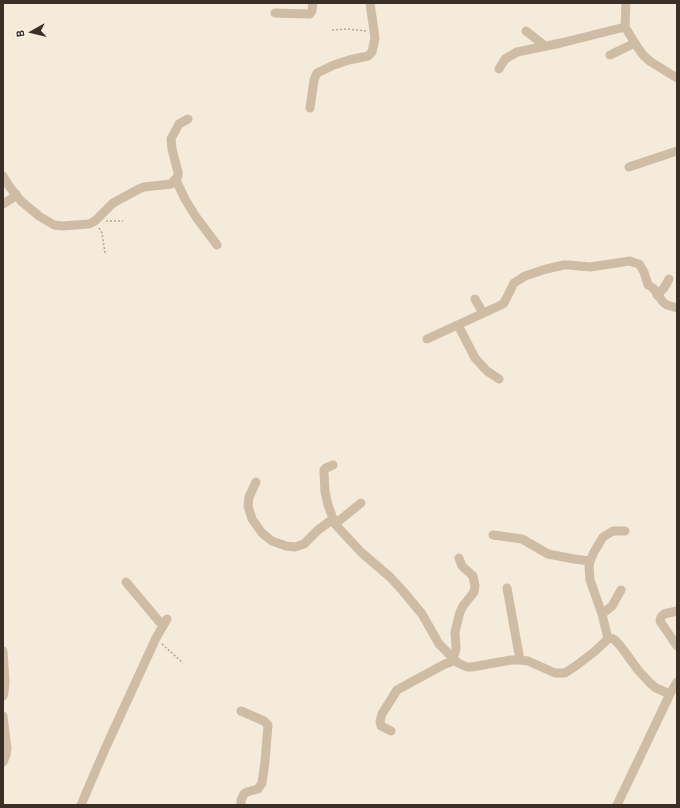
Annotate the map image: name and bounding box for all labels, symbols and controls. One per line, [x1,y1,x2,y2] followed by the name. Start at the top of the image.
[12,12,52,52] north arrow
[13,29,28,38] text: B

